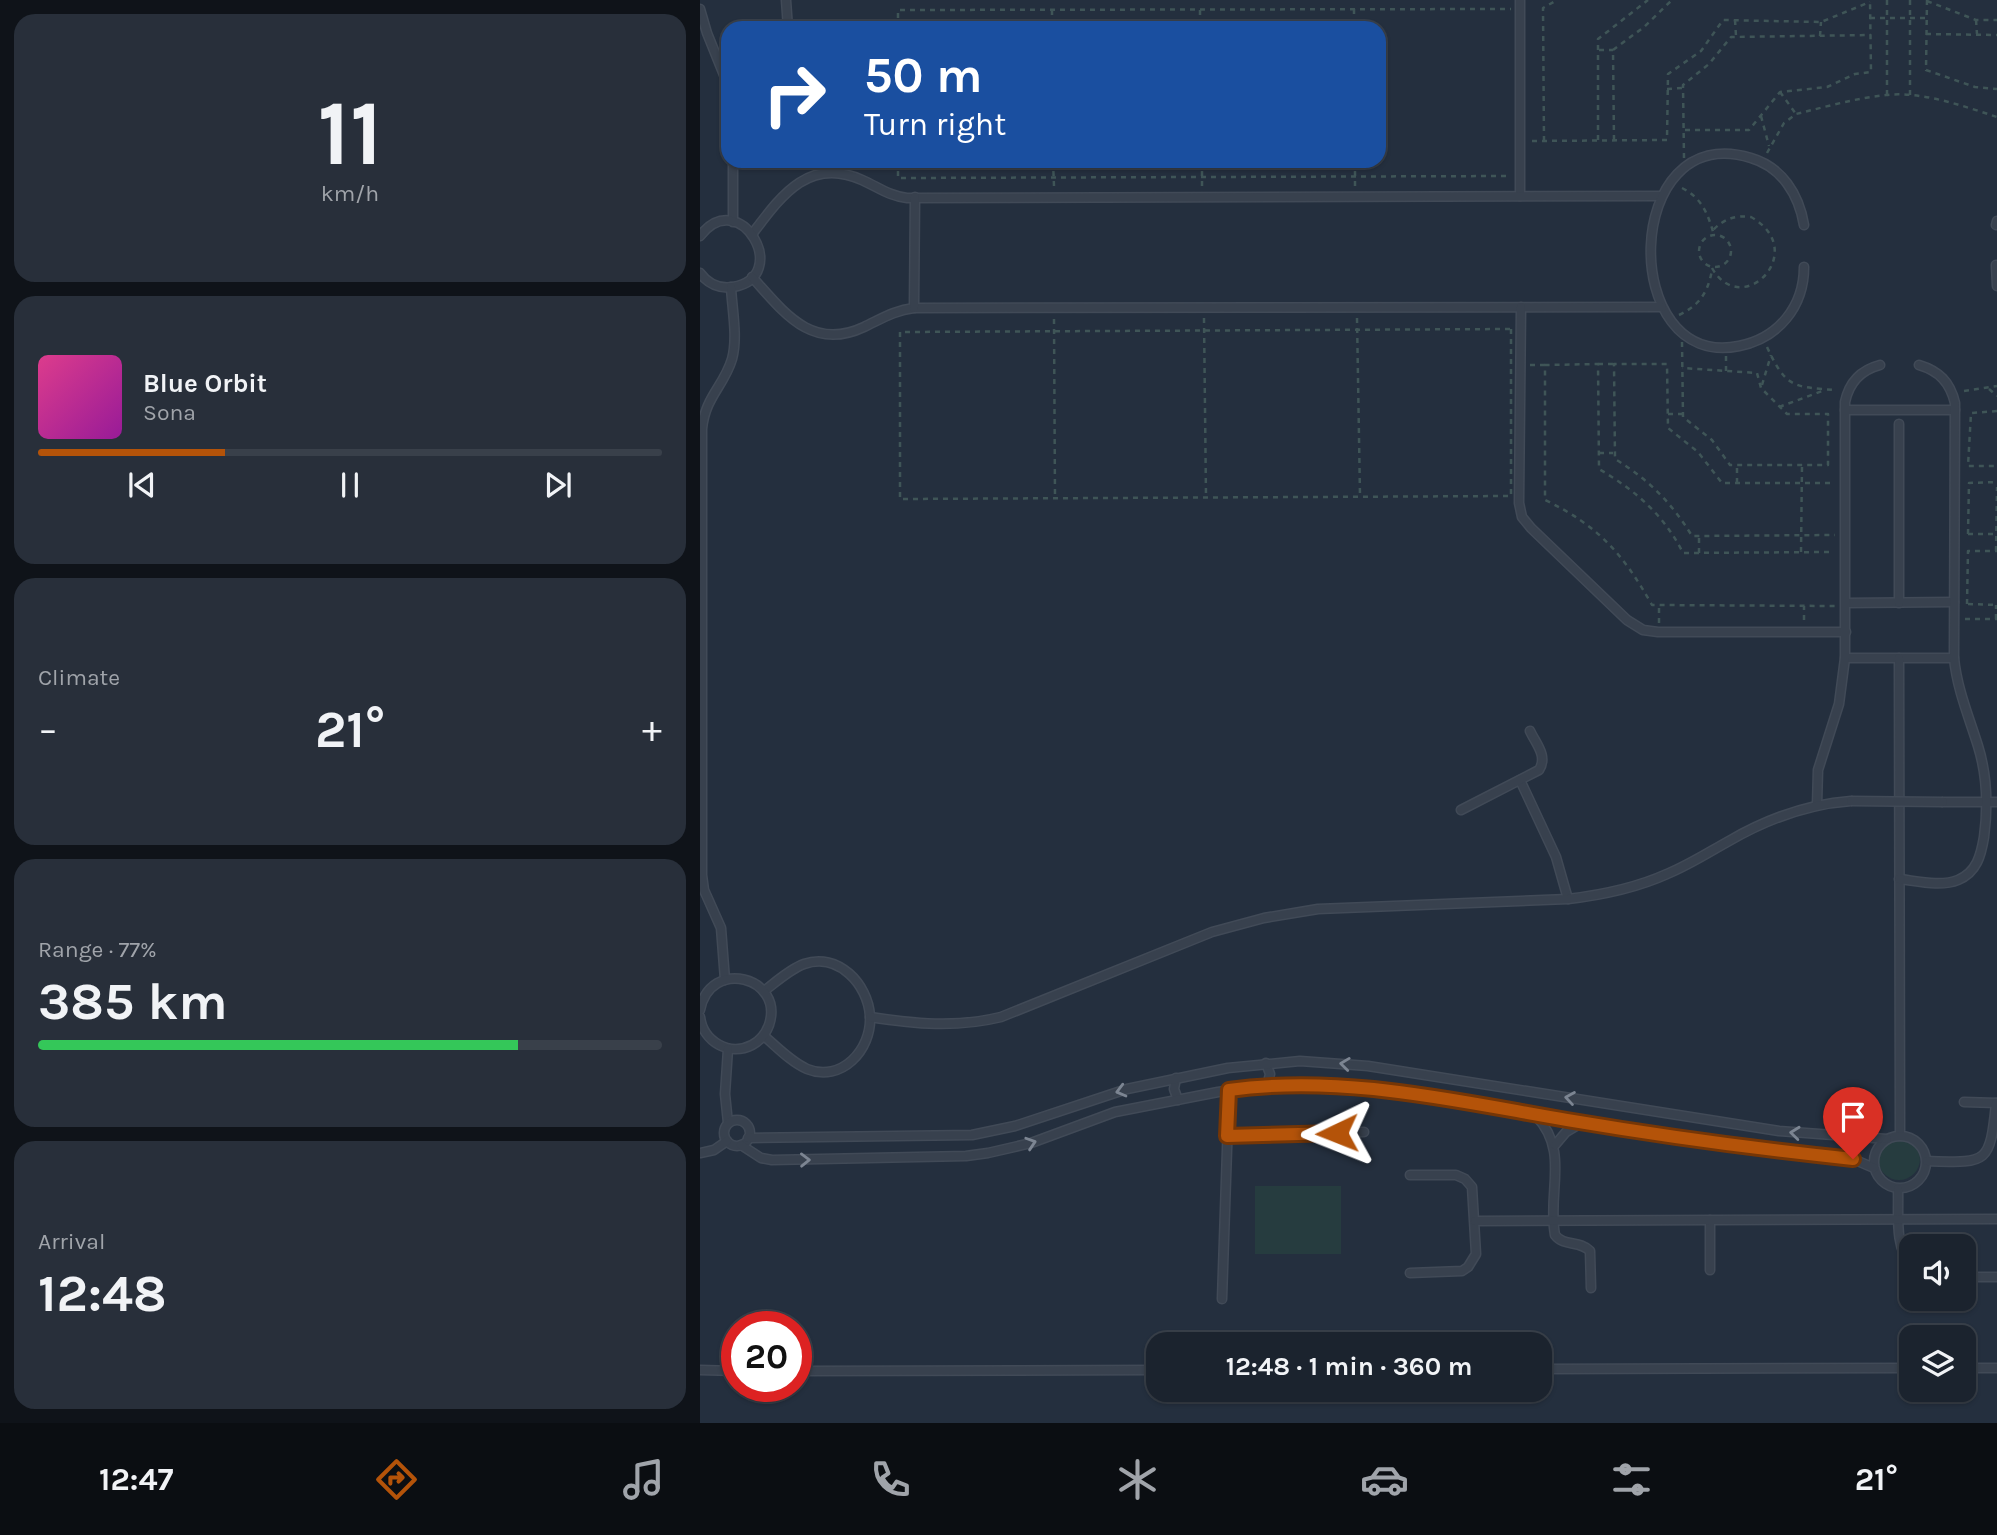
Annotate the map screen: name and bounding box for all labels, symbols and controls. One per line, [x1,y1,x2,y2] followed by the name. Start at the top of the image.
[864,47,982,104] text: 50 m
[749,49,840,140] icon: right
[318,81,382,187] text: 11
[864,106,1006,143] text: Turn right
[321,180,379,207] text: km/h
[143,368,267,399] text: Blue Orbit
[143,399,196,426] text: Sona
[123,466,161,504] icon: previous
[331,466,369,504] icon: pause
[539,466,577,504] icon: next
[38,664,120,691] text: Climate
[315,699,385,760] text: 21°
[38,707,58,752] text: −
[642,707,662,752] text: +
[38,936,157,963] text: Range · 77%
[38,971,228,1032] text: 385 km
[1339,1056,1351,1071] one-way arrow
[1115,1083,1127,1097] one-way arrow
[1823,1087,1883,1159] pin
[1564,1091,1576,1106] one-way arrow
[1300,1096,1374,1170] position arrow
[1834,1098,1872,1136] icon: arrive
[1789,1126,1800,1141] one-way arrow
[1024,1136,1036,1151] one-way arrow
[800,1152,811,1167] one-way arrow
[38,1228,105,1255] text: Arrival
[1899,1234,1976,1402] map controls
[1899,1234,1976,1311] button: sound
[38,1263,167,1324] text: 12:48
[721,1311,812,1402] speed limit sign: 20
[1899,1325,1976,1402] button: layers
[1226,1351,1472,1382] text: 12:48 · 1 min · 360 m
[372,1455,421,1504] icon: directions
[619,1455,668,1504] icon: music
[866,1455,915,1504] icon: phone
[1113,1455,1162,1504] icon: climate
[1360,1455,1409,1504] icon: car
[1607,1455,1656,1504] icon: filters
[99,1461,173,1498] text: 12:47
[1855,1461,1898,1498] text: 21°

